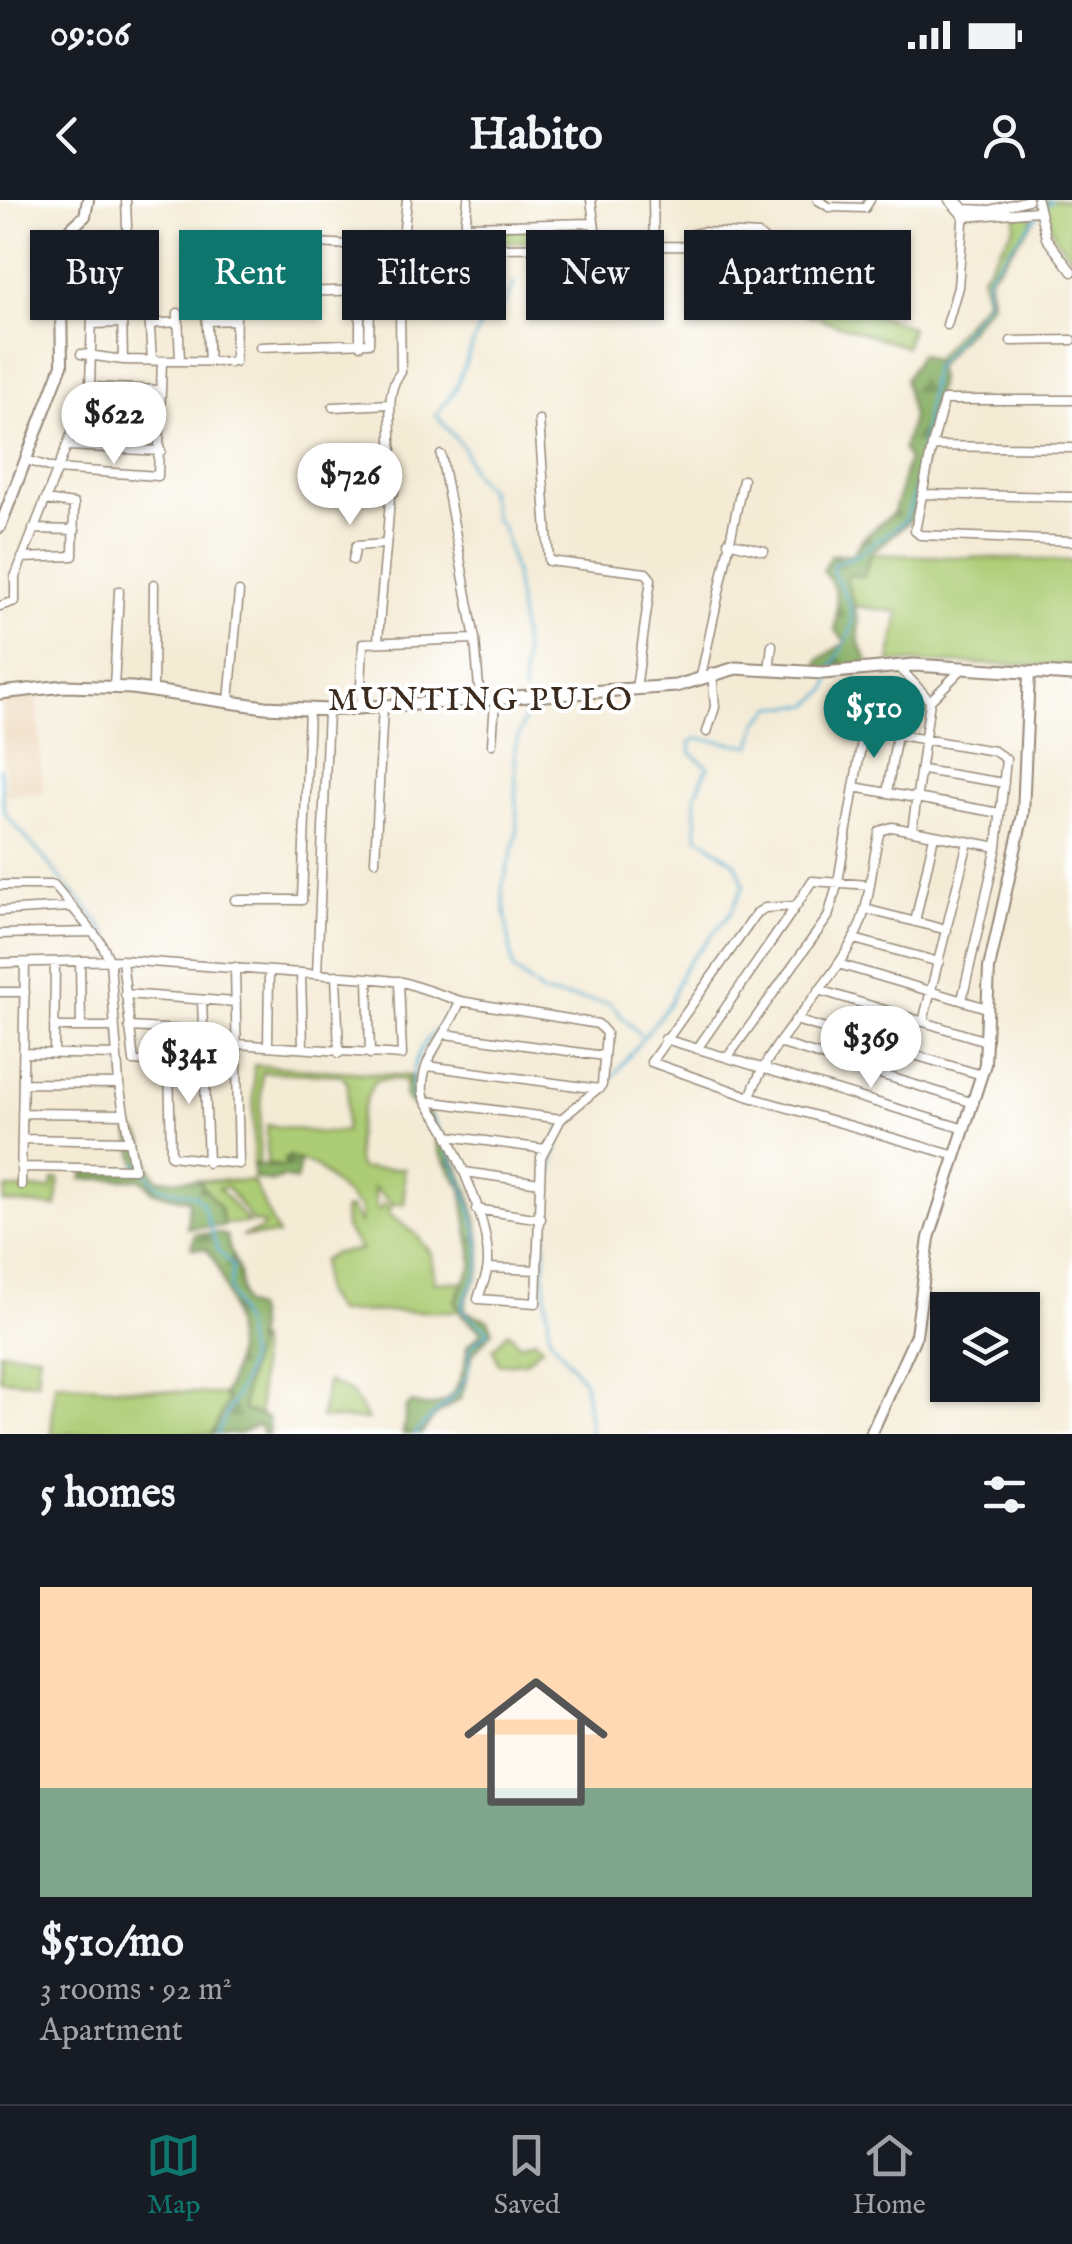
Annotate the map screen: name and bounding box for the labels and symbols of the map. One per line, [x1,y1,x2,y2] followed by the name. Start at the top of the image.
[55,382,173,467] pin: $622
[291,443,409,528] pin: $726
[815,676,933,761] pin: $510
[328,681,634,722] district label: MUNTING PULO
[812,1006,930,1091] pin: $369
[130,1022,248,1107] pin: $341

